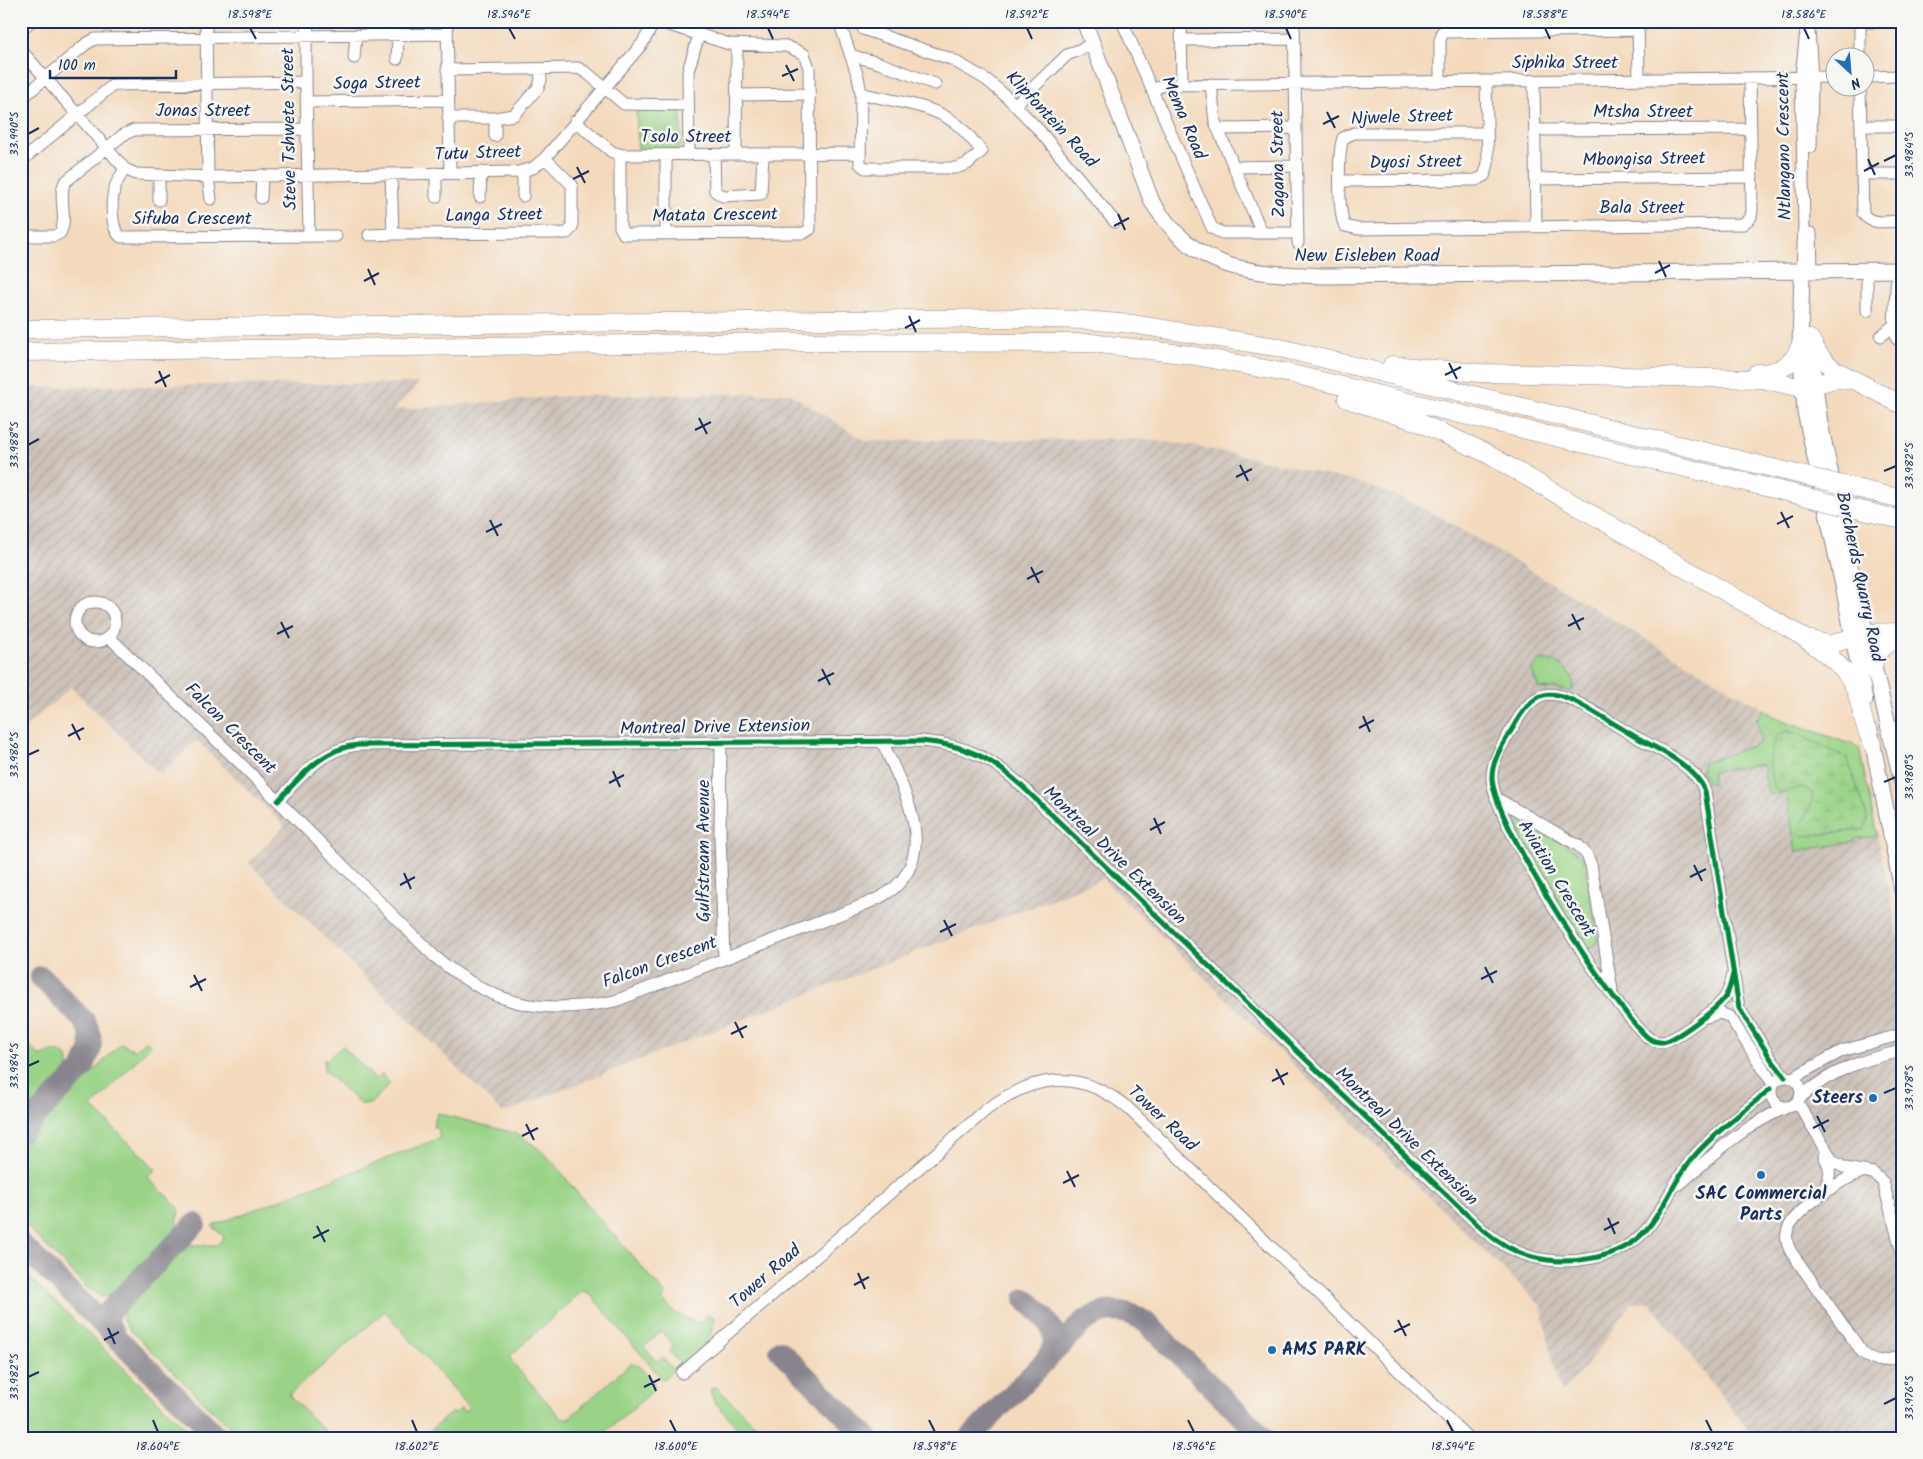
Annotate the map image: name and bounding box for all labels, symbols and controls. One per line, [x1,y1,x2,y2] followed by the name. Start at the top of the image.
[228,5,273,24] text: 18.598°E
[487,5,532,24] text: 18.596°E
[746,5,791,24] text: 18.594°E
[1005,5,1050,24] text: 18.592°E
[1264,5,1309,24] text: 18.590°E
[1522,5,1569,24] text: 18.588°E
[1781,5,1828,24] text: 18.586°E
[274,46,306,211] street label: Steve Tshwete Street
[50,48,176,80] scale bar
[1826,48,1876,98] north arrow
[1512,49,1619,78] street label: Siphika Street
[58,54,96,78] text: 100 m
[998,65,1105,176] street label: Klipfontein Road
[333,69,422,99] street label: Soga Street
[1769,70,1801,221] street label: Ntlangano Crescent
[1846,71,1864,95] text: N
[1152,72,1214,165] street label: Mema Road
[155,97,252,126] street label: Jonas Street
[1593,98,1694,127] street label: Mtsha Street
[1350,102,1455,134] street label: Njwele Street
[1264,109,1294,218] street label: Zagana Street
[5,111,24,156] text: 33.990°S
[641,123,732,152] street label: Tsolo Street
[1900,131,1919,178] text: 33.984°S
[434,138,523,170] street label: Tutu Street
[1582,144,1707,176] street label: Mbongisa Street
[1369,148,1464,178] street label: Dyosi Street
[1599,194,1686,223] street label: Bala Street
[652,200,779,232] street label: Matata Crescent
[445,201,544,231] street label: Langa Street
[132,205,253,234] street label: Sifuba Crescent
[1294,242,1441,271] street label: New Eisleben Road
[5,421,24,469] text: 33.988°S
[1900,442,1919,490] text: 33.982°S
[1827,489,1891,666] street label: Borcherds Quarry Road
[177,676,284,783] street label: Falcon Crescent
[620,712,810,744] street label: Montreal Drive Extension
[5,731,24,778] text: 33.986°S
[1900,753,1919,800] text: 33.980°S
[1035,779,1193,933] street label: Montreal Drive Extension
[690,780,719,922] street label: Gulfstream Avenue
[1509,815,1603,944] street label: Aviation Crescent
[598,928,723,997] street label: Falcon Crescent
[5,1042,24,1089] text: 33.984°S
[1327,1060,1485,1214] street label: Montreal Drive Extension
[1900,1065,1919,1111] text: 33.978°S
[1120,1079,1205,1160] street label: Tower Road
[1812,1084,1864,1113] place label: Steers
[1867,1092,1879,1104] marker: Steers
[1755,1169,1767,1181] marker: SAC Commercial Parts
[1696,1180,1827,1230] place label: SAC Commercial Parts
[724,1237,809,1317] street label: Tower Road
[1282,1336,1367,1365] place label: AMS PARK
[1266,1344,1278,1356] marker: AMS PARK
[5,1353,24,1401] text: 33.982°S
[1900,1375,1919,1421] text: 33.976°S
[136,1437,181,1456] text: 18.604°E
[395,1437,440,1456] text: 18.602°E
[654,1437,699,1456] text: 18.600°E
[913,1437,958,1456] text: 18.598°E
[1172,1437,1217,1456] text: 18.596°E
[1431,1437,1476,1456] text: 18.594°E
[1690,1437,1735,1456] text: 18.592°E

